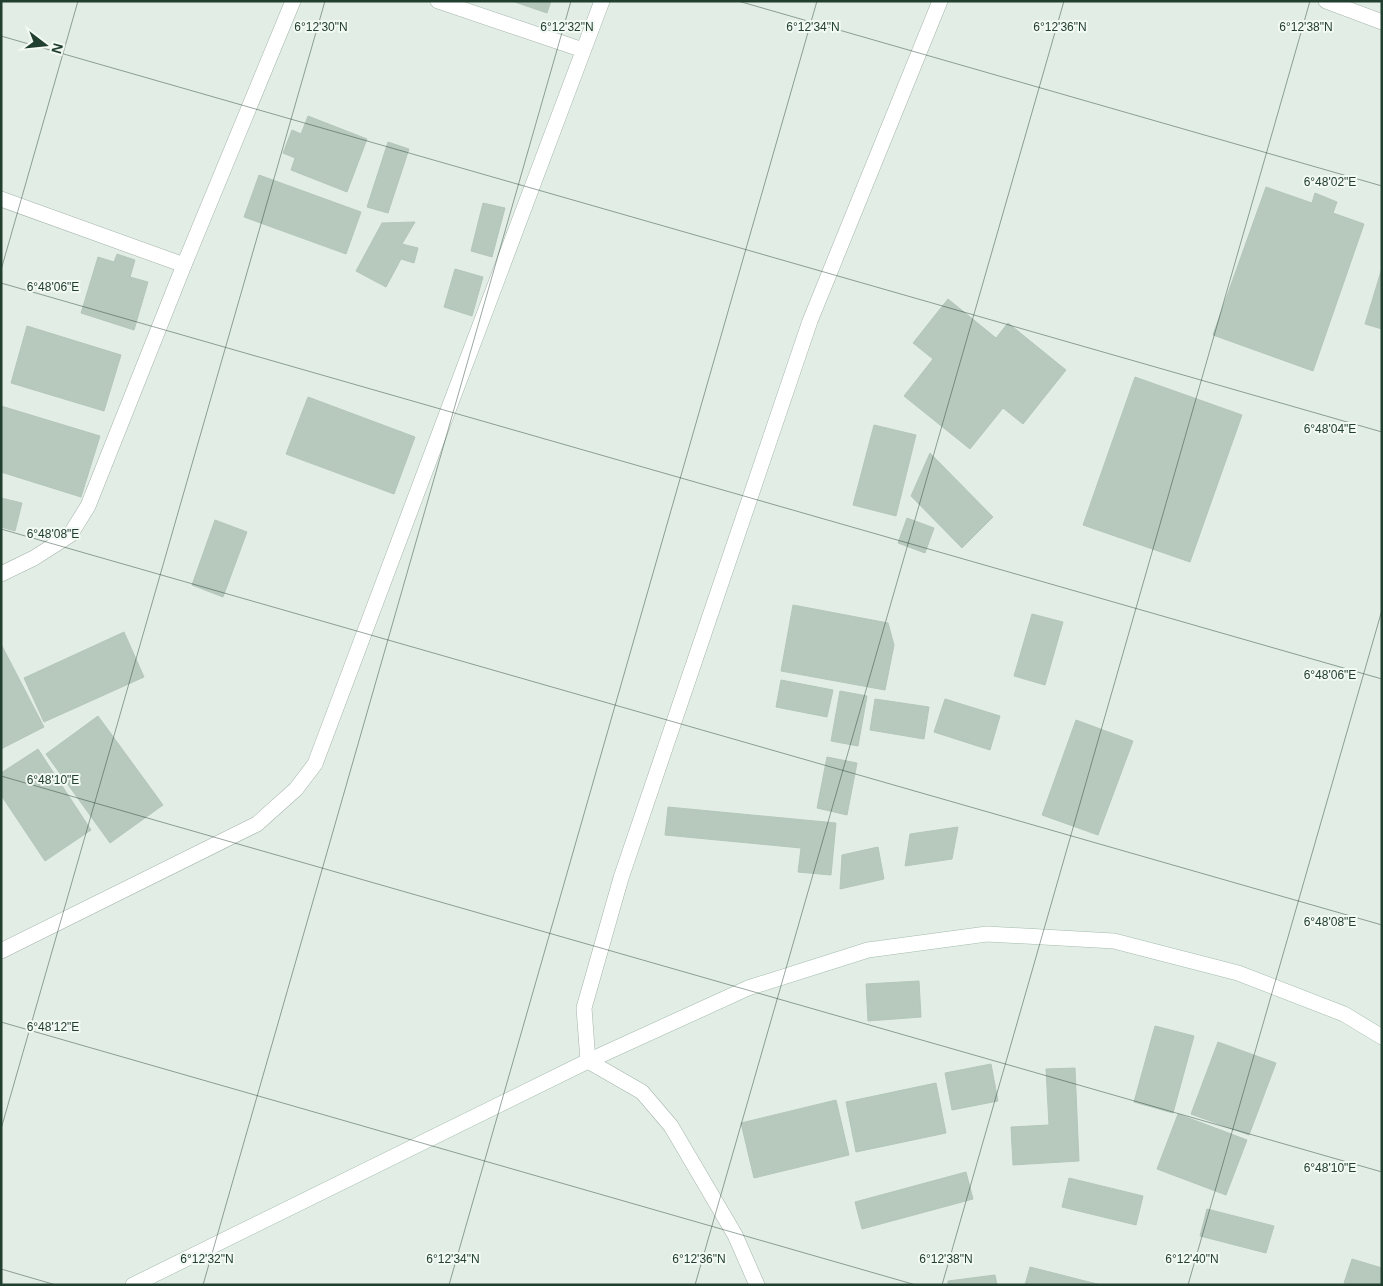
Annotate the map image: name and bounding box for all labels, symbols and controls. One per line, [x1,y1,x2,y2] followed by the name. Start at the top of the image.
[20,20,70,70] north arrow
[294,20,348,34] text: 6°12'30"N
[540,20,594,34] text: 6°12'32"N
[786,20,840,34] text: 6°12'34"N
[1033,20,1087,34] text: 6°12'36"N
[1279,20,1333,34] text: 6°12'38"N
[48,42,67,56] text: N
[1304,175,1356,189] text: 6°48'02"E
[27,280,79,294] text: 6°48'06"E
[1304,422,1356,436] text: 6°48'04"E
[27,527,79,541] text: 6°48'08"E
[1304,668,1356,682] text: 6°48'06"E
[27,773,79,787] text: 6°48'10"E
[1304,915,1356,929] text: 6°48'08"E
[27,1020,79,1034] text: 6°48'12"E
[1304,1161,1356,1175] text: 6°48'10"E
[180,1252,234,1266] text: 6°12'32"N
[426,1252,480,1266] text: 6°12'34"N
[672,1252,726,1266] text: 6°12'36"N
[919,1252,973,1266] text: 6°12'38"N
[1165,1252,1219,1266] text: 6°12'40"N

